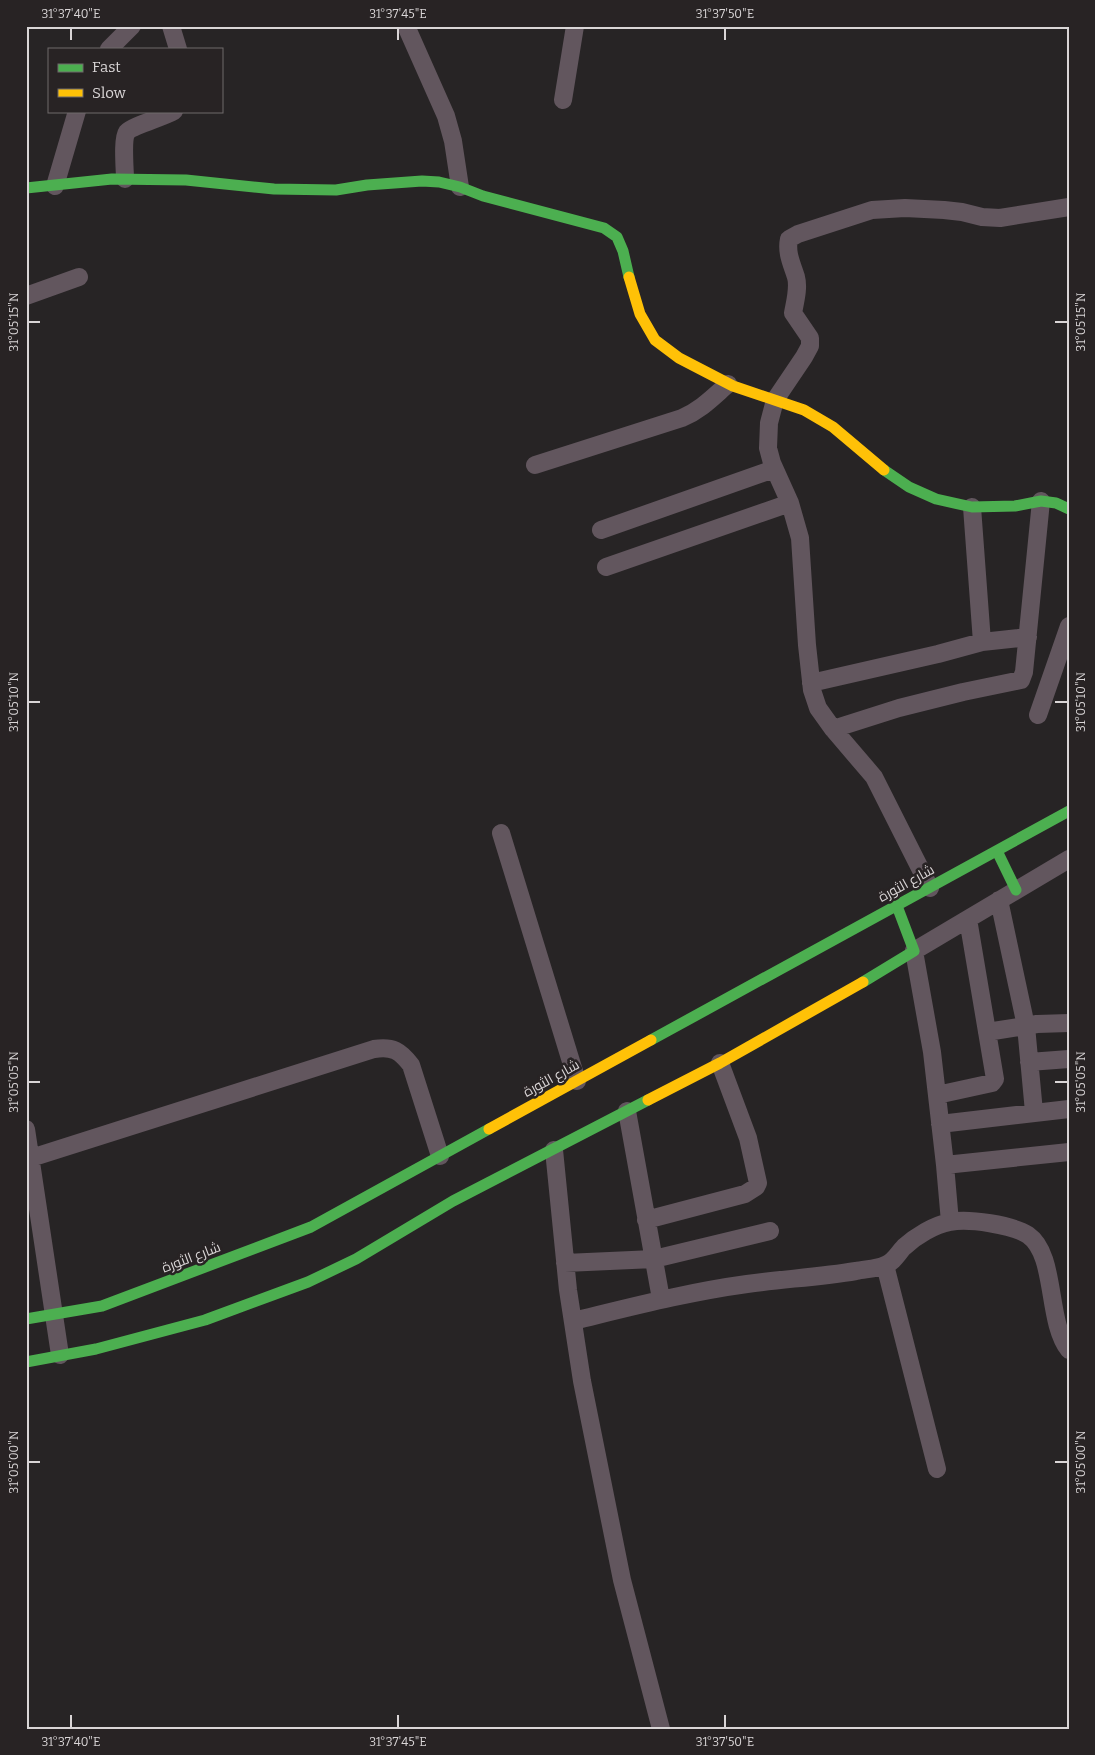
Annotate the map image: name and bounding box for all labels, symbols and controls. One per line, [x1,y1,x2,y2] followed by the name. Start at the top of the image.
[42,7,100,21] text: 31°37'40"E
[369,7,427,21] text: 31°37'45"E
[696,7,754,21] text: 31°37'50"E
[48,48,222,112] legend
[92,58,121,76] text: Fast
[92,84,127,102] text: Slow
[7,292,21,351] text: 31°05'15"N
[1074,292,1088,351] text: 31°05'15"N
[7,671,21,732] text: 31°05'10"N
[1074,671,1088,732] text: 31°05'10"N
[875,861,937,906] street label: شارع الثورة
[7,1051,21,1113] text: 31°05'05"N
[1074,1051,1088,1113] text: 31°05'05"N
[520,1056,582,1101] street label: شارع الثورة
[159,1238,223,1276] street label: شارع الثورة
[7,1430,21,1493] text: 31°05'00"N
[1074,1430,1088,1493] text: 31°05'00"N
[42,1735,100,1749] text: 31°37'40"E
[369,1735,427,1749] text: 31°37'45"E
[696,1735,754,1749] text: 31°37'50"E

